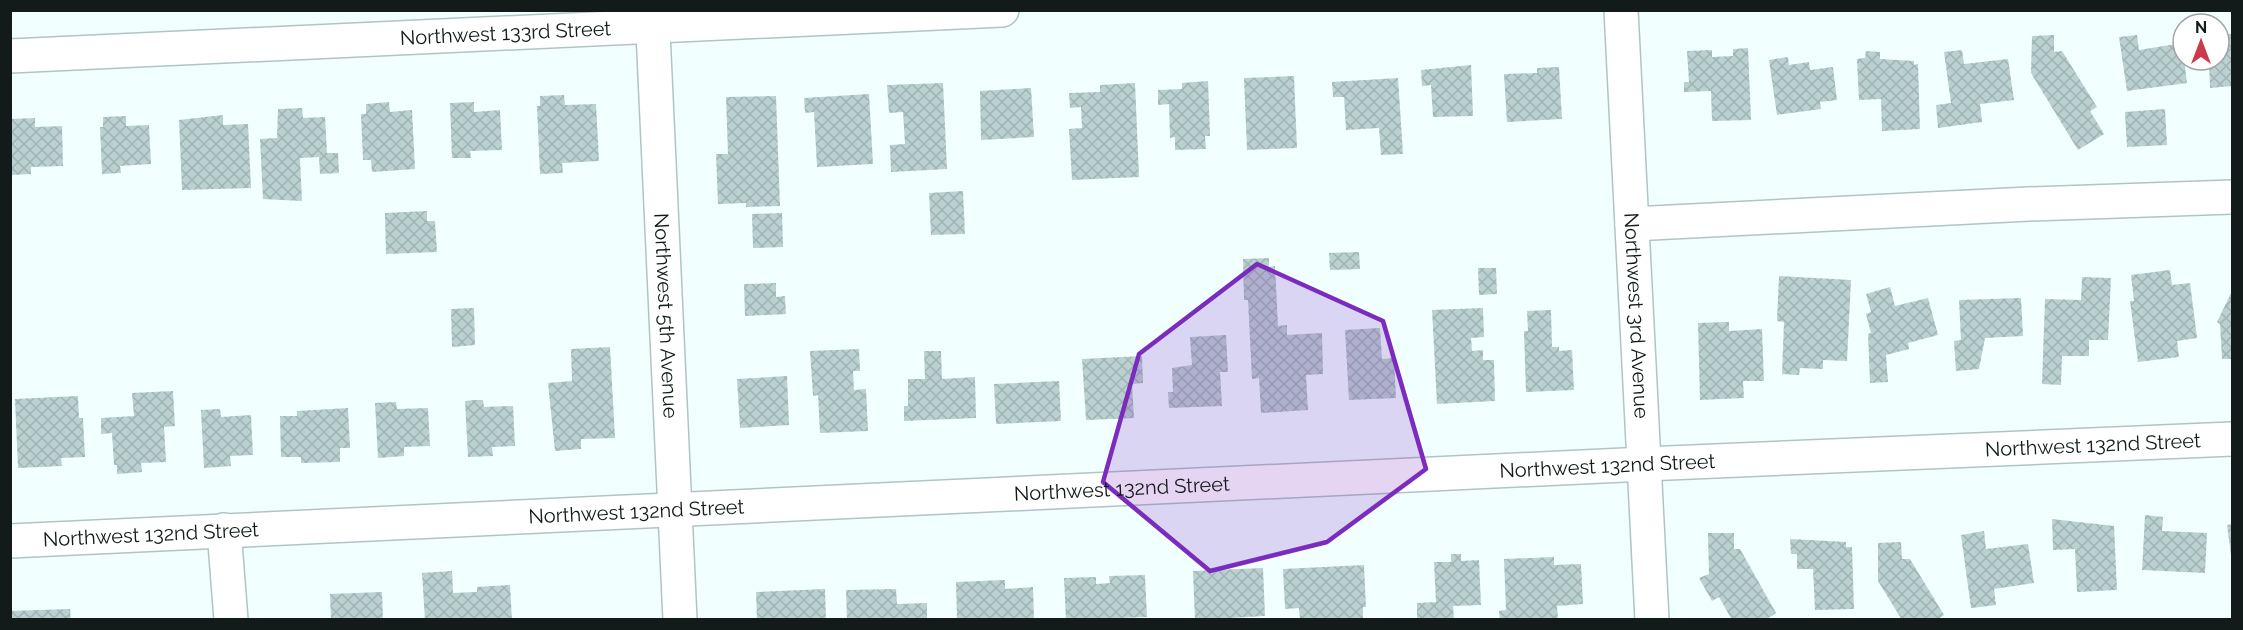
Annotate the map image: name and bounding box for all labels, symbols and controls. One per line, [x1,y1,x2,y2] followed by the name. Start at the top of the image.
[2171,12,2231,72] north arrow
[399,16,612,50] street label: Northwest 133rd Street
[2195,18,2207,37] text: N
[649,212,683,419] street label: Northwest 5th Avenue
[1619,212,1654,419] street label: Northwest 3rd Avenue
[1984,428,2201,462] street label: Northwest 132nd Street
[1499,449,1716,483] street label: Northwest 132nd Street
[1013,472,1230,506] street label: Northwest 132nd Street
[528,494,745,529] street label: Northwest 132nd Street
[42,517,260,551] street label: Northwest 132nd Street

